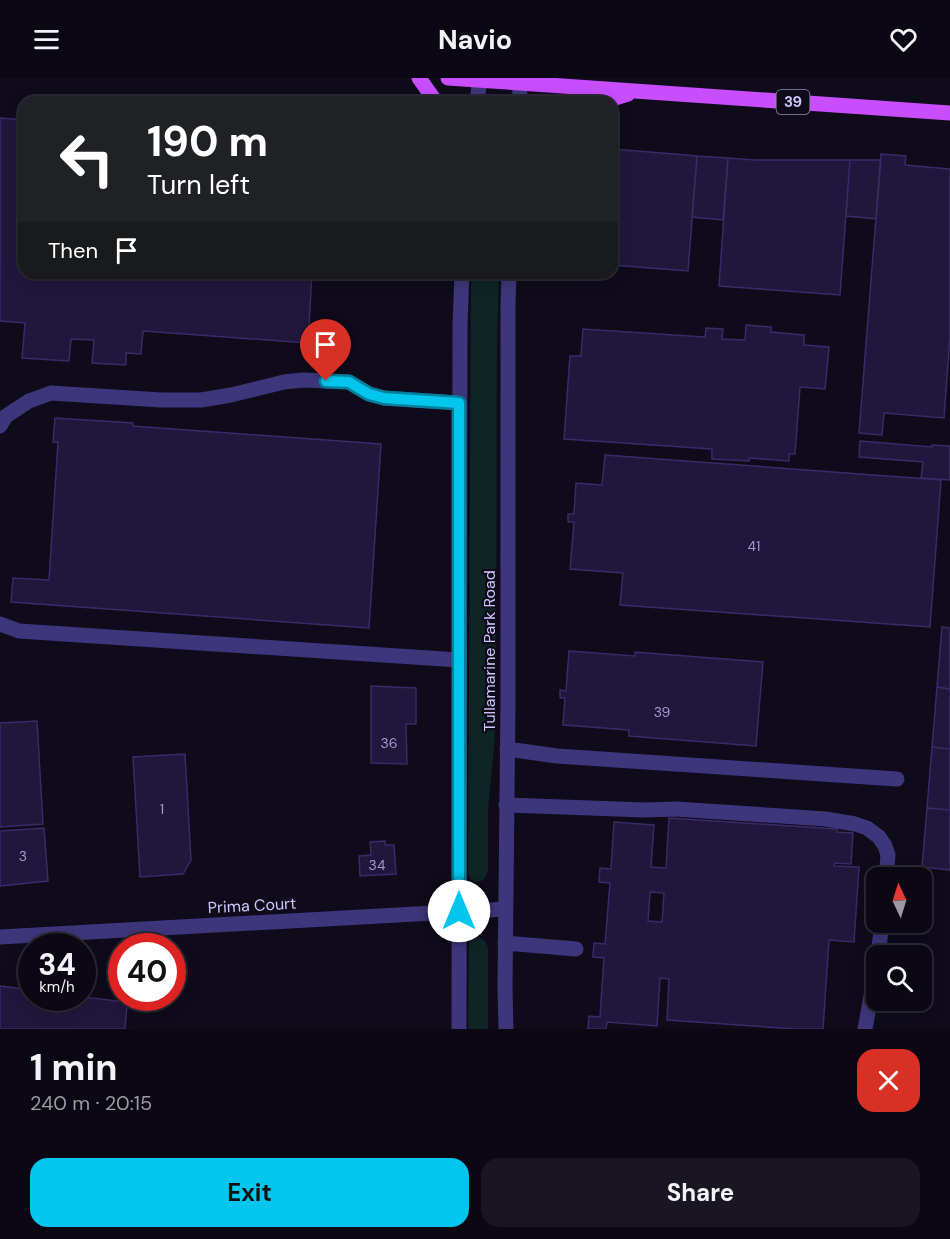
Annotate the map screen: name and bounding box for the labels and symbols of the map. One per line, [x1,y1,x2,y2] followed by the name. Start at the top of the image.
[776,90,810,114] road number: 39
[300,319,351,381] pin
[748,537,760,555] house number: 41
[479,570,500,732] street label: Tullamarine Park Road
[654,703,671,721] house number: 39
[380,734,398,752] house number: 36
[160,800,164,818] house number: 1
[19,847,27,865] house number: 3
[369,856,386,874] house number: 34
[866,867,932,933] north arrow
[427,879,491,943] position arrow
[207,893,297,918] street label: Prima Court
[108,933,186,1011] speed limit sign: 40

